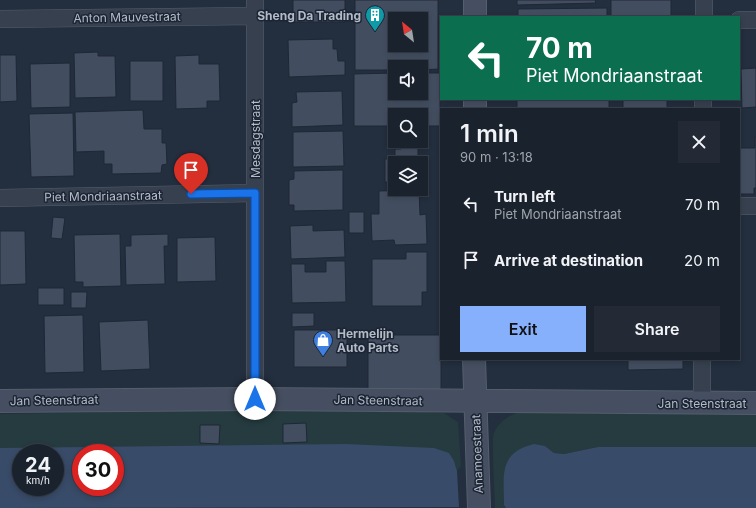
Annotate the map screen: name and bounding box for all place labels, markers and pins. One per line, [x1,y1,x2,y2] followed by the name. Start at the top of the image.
[364,4,386,32] building icon: Sheng Da Trading
[257,8,361,23] place label: Sheng Da Trading
[174,153,208,194] pin
[337,326,399,355] place label: Hermelijn Auto Parts
[312,329,334,357] shop icon: Hermelijn Auto Parts

